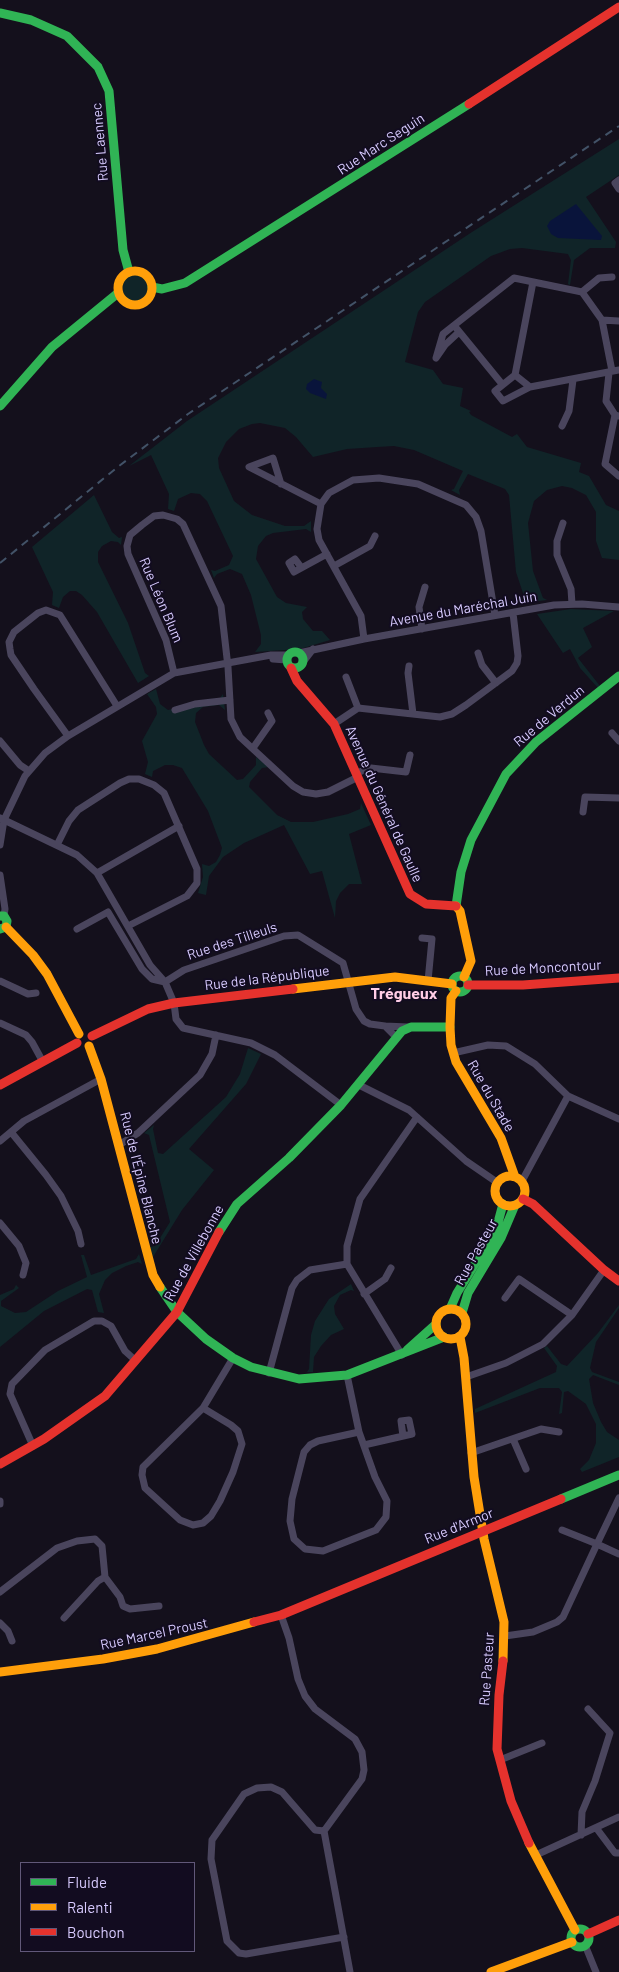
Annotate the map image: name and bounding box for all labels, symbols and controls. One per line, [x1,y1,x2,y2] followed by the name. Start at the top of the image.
[88,102,112,182] street label: Rue Laennec
[334,110,428,178] street label: Rue Marc Seguin
[136,555,186,645] street label: Rue Léon Blum
[388,588,538,630] street label: Avenue du Maréchal Juin
[510,682,588,750] street label: Rue de Verdun
[342,723,426,885] street label: Avenue du Général de Gaulle
[185,919,279,963] street label: Rue des Tilleuls
[484,957,602,979] street label: Rue de Moncontour
[204,962,330,994] street label: Rue de la République
[371,984,437,1004] district label: Trégueux
[464,1057,518,1135] street label: Rue du Stade
[116,1110,166,1246] street label: Rue de l'Épine Blanche
[161,1202,227,1304] street label: Rue de Villebonne
[451,1216,501,1288] street label: Rue Pasteur
[422,1505,496,1547] street label: Rue d'Armor
[99,1614,209,1654] street label: Rue Marcel Proust
[476,1632,498,1706] street label: Rue Pasteur
[20,1862,195,1952] legend
[67,1873,107,1891] text: Fluide
[67,1898,113,1916] text: Ralenti
[67,1923,125,1941] text: Bouchon

